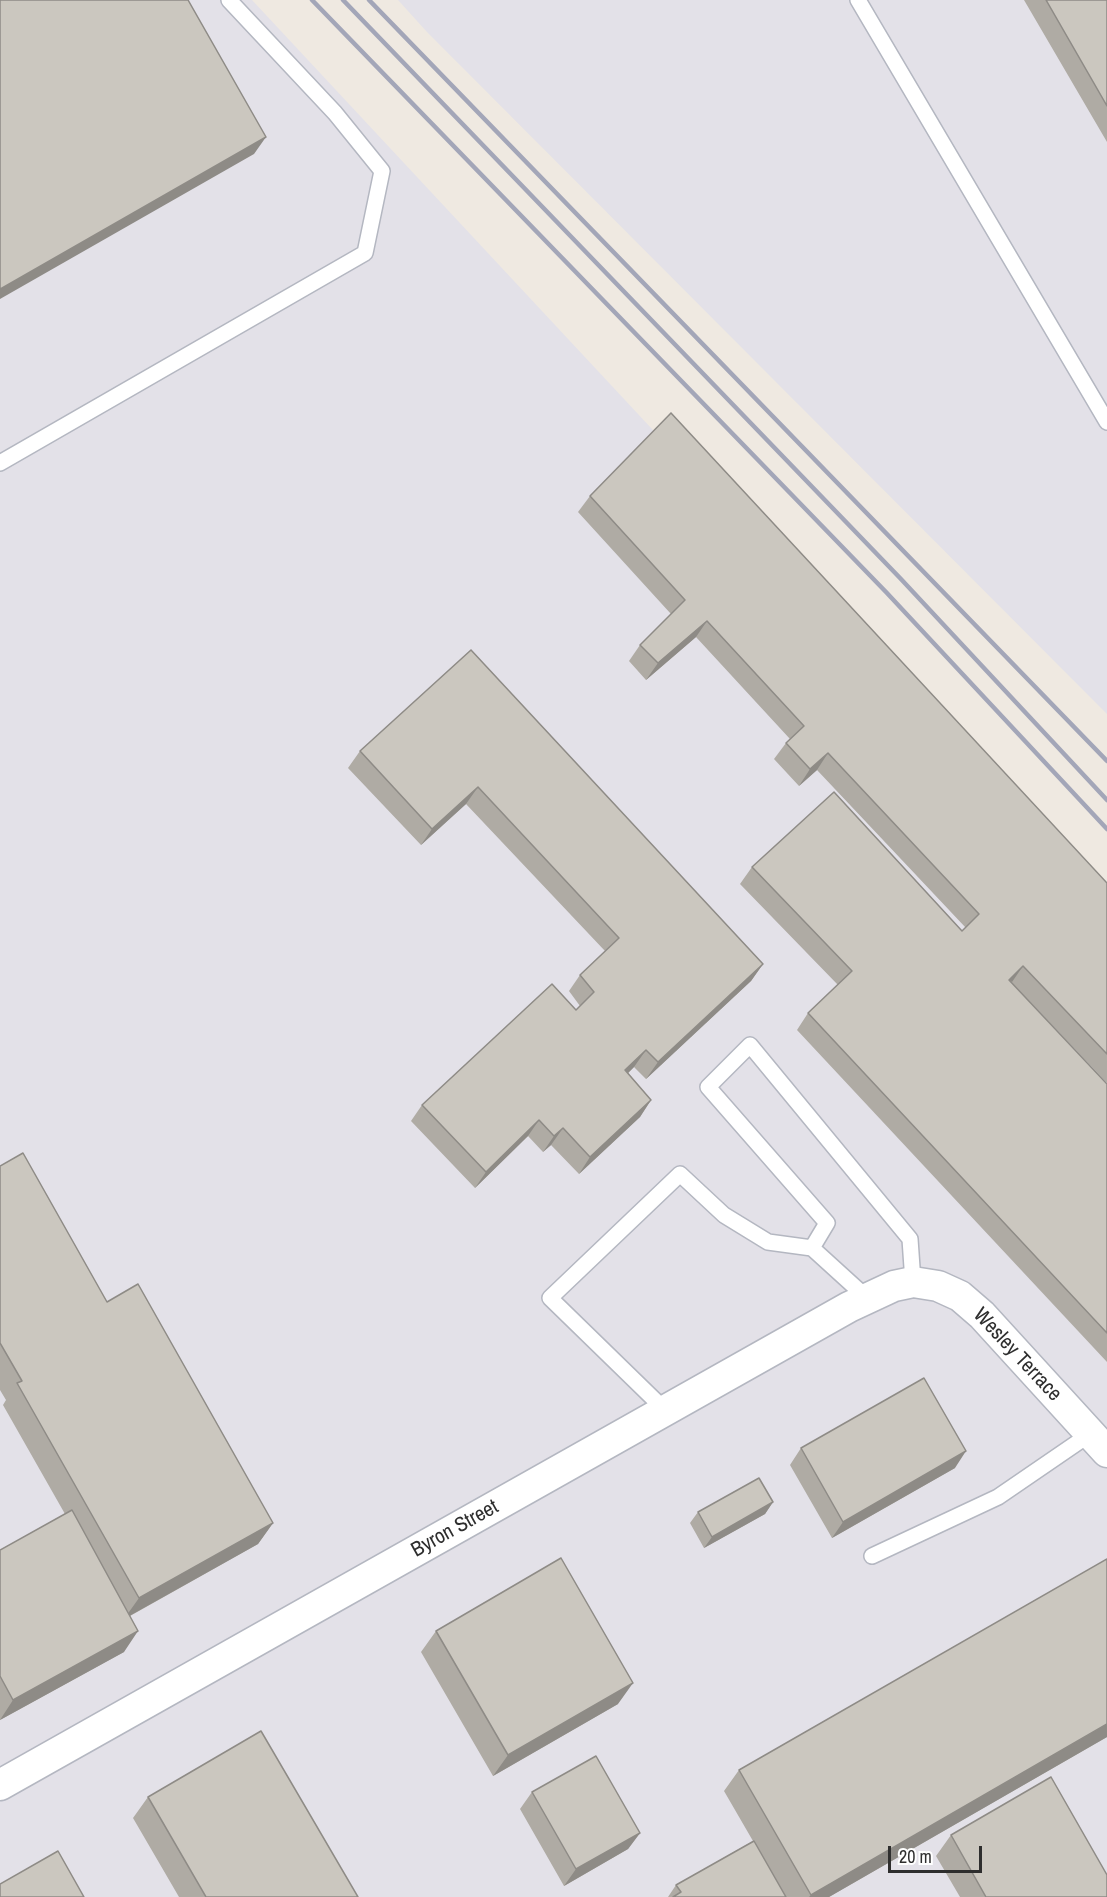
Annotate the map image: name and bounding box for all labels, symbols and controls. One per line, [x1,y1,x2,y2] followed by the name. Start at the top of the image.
[967,1303,1067,1407] street label: Wesley Terrace
[407,1495,503,1563] street label: Byron Street
[891,1834,986,1872] scale bar
[899,1844,932,1869] text: 20 m

